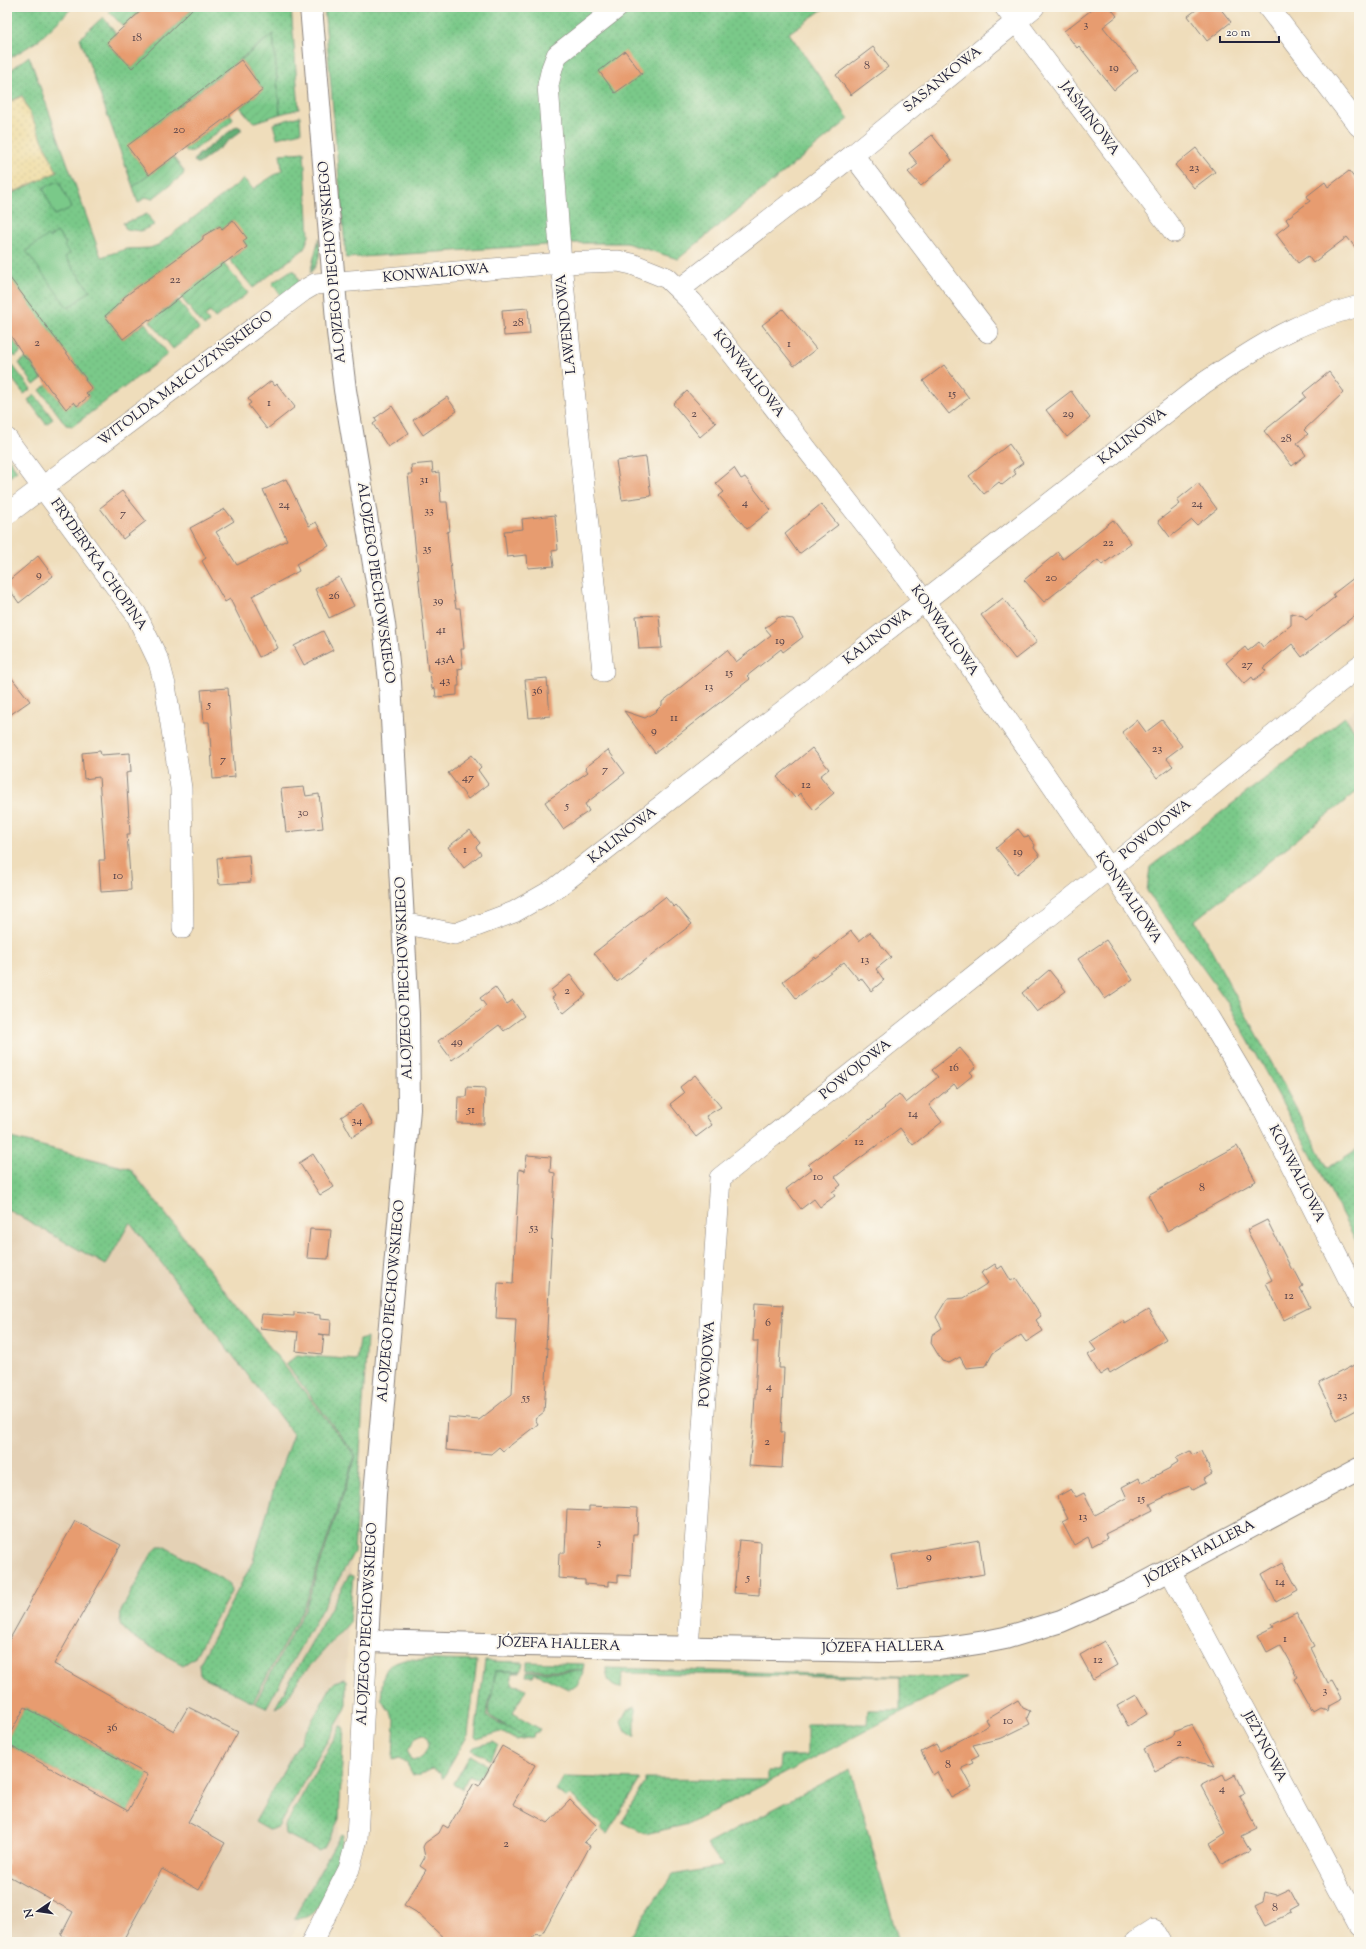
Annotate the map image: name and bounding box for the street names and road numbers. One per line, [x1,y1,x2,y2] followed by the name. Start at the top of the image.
[900,42,987,118] street label: SASANKOWA
[1054,77,1124,161] street label: JAŚMINOWA
[314,160,352,364] street label: ALOJZEGO PIECHOWSKIEGO
[382,259,491,289] street label: KONWALIOWA
[552,272,582,375] street label: LAWENDOWA
[94,306,278,452] street label: WITOLDA MAŁCUŻYŃSKIEGO
[707,326,789,423] street label: KONWALIOWA
[1094,403,1172,470] street label: KALINOWA
[351,481,399,685] street label: ALOJZEGO PIECHOWSKIEGO
[45,495,152,636] street label: FRYDERYKA CHOPINA
[905,581,983,681] street label: KONWALIOWA
[839,603,917,670] street label: KALINOWA
[1116,794,1197,865] street label: POWOJOWA
[584,802,662,869] street label: KALINOWA
[1090,848,1167,948] street label: KONWALIOWA
[391,876,419,1080] street label: ALOJZEGO PIECHOWSKIEGO
[816,1034,897,1105] street label: POWOJOWA
[1263,1122,1329,1227] street label: KONWALIOWA
[373,1199,411,1403] street label: ALOJZEGO PIECHOWSKIEGO
[695,1319,721,1408] street label: POWOJOWA
[1140,1515,1259,1591] street label: JÓZEFA HALLERA
[353,1522,383,1726] street label: ALOJZEGO PIECHOWSKIEGO
[496,1633,621,1657] street label: JÓZEFA HALLERA
[820,1637,945,1659] street label: JÓZEFA HALLERA
[1236,1707,1291,1787] street label: JEŻYNOWA

